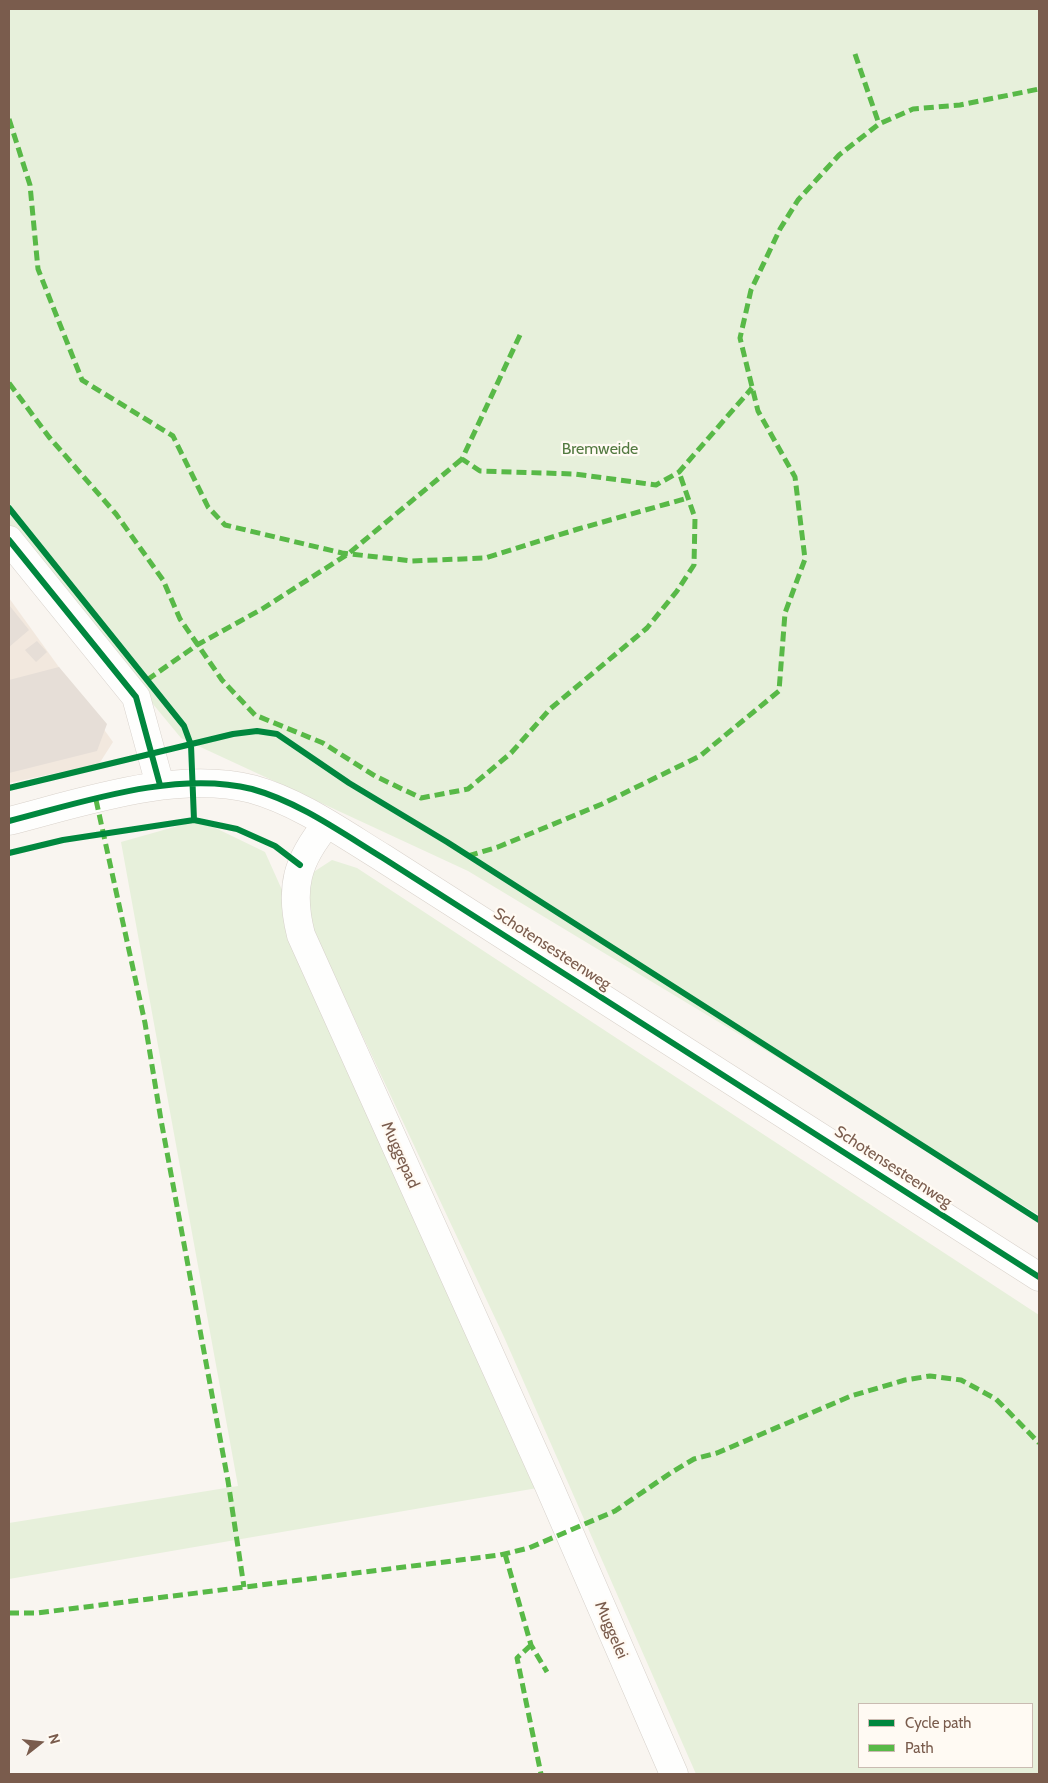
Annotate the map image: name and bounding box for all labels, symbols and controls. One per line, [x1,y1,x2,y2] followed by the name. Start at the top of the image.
[562,439,638,459] park label: Bremweide
[490,904,614,994] street label: Schotensesteenweg
[377,1119,423,1191] street label: Muggepad
[831,1122,955,1212] street label: Schotensesteenweg
[590,1598,632,1662] street label: Muggelei
[858,1703,1033,1768] legend
[905,1714,971,1732] text: Cycle path
[15,1718,65,1768] north arrow
[44,1732,64,1746] text: N
[905,1739,934,1757] text: Path

